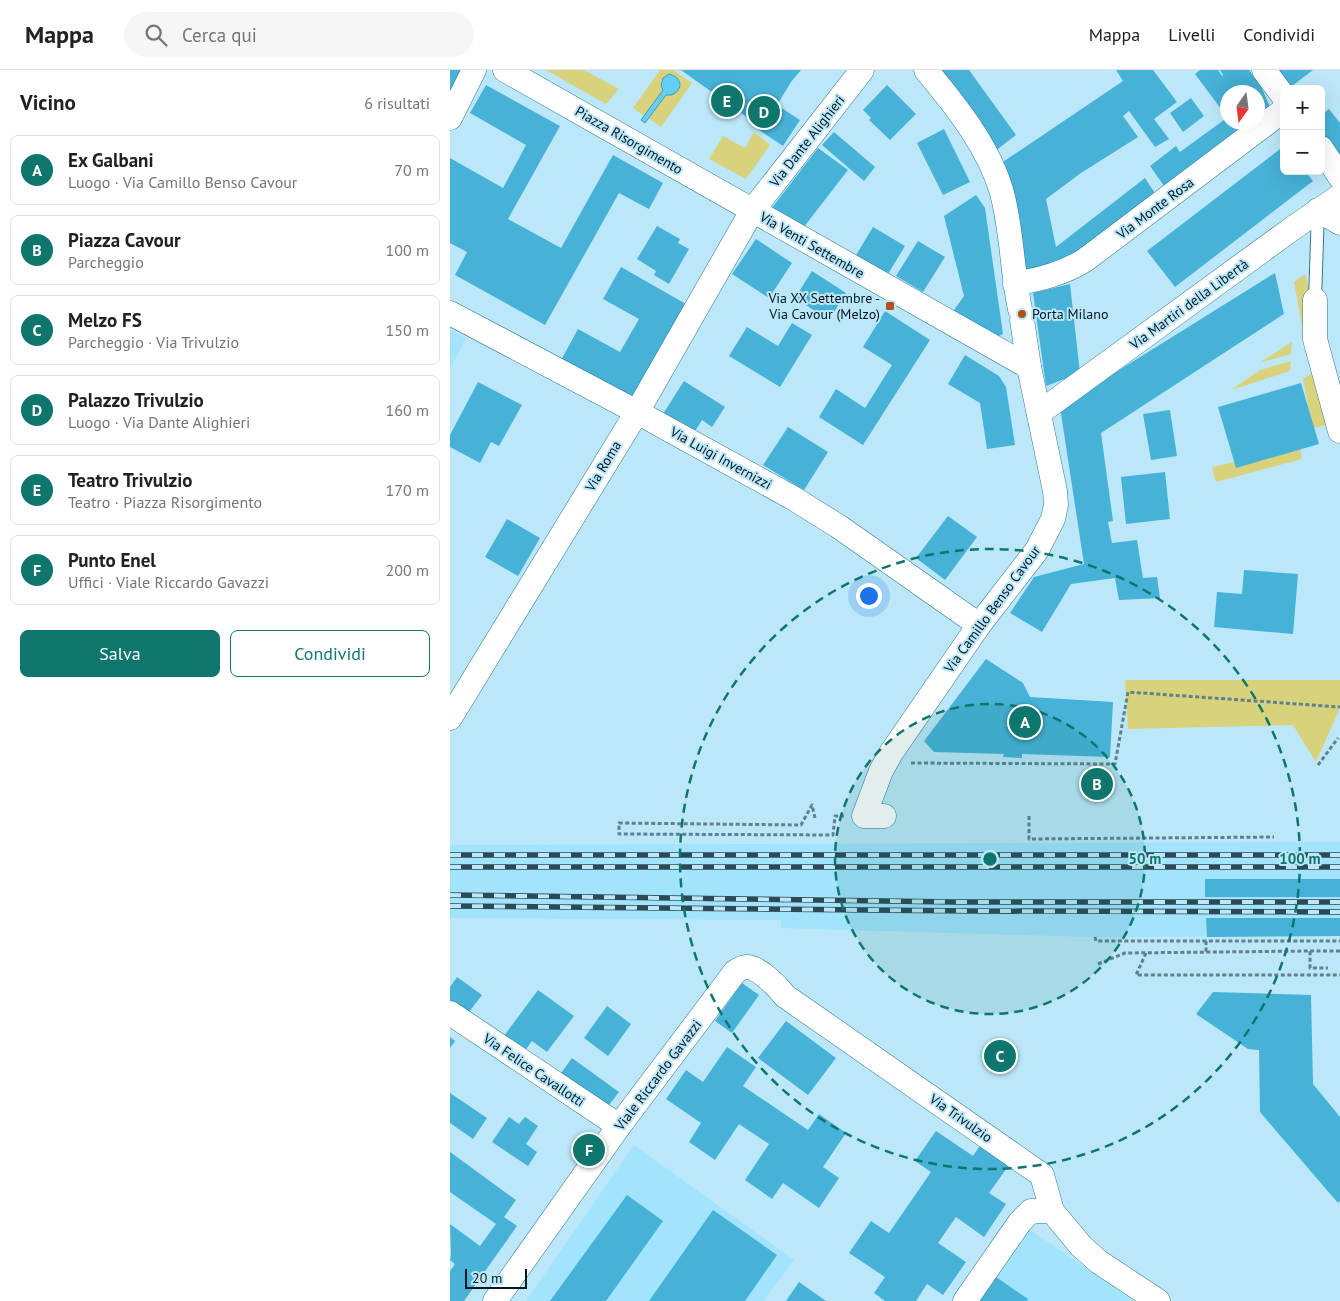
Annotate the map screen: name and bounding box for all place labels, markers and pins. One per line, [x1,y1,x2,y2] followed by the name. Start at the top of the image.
[711,82,743,120] pin: E
[748,93,780,131] pin: D
[767,289,880,323] place label: Via XX Settembre - Via Cavour (Melzo)
[884,300,896,312] marker: Via XX Settembre - Via Cavour (Melzo)
[1032,305,1108,323] place label: Porta Milano
[1016,308,1028,320] marker: Porta Milano
[1009,703,1041,741] pin: A
[1081,765,1113,803] pin: B
[981,850,999,868] centre of rings
[984,1037,1016,1075] pin: C
[573,1131,605,1169] pin: F

